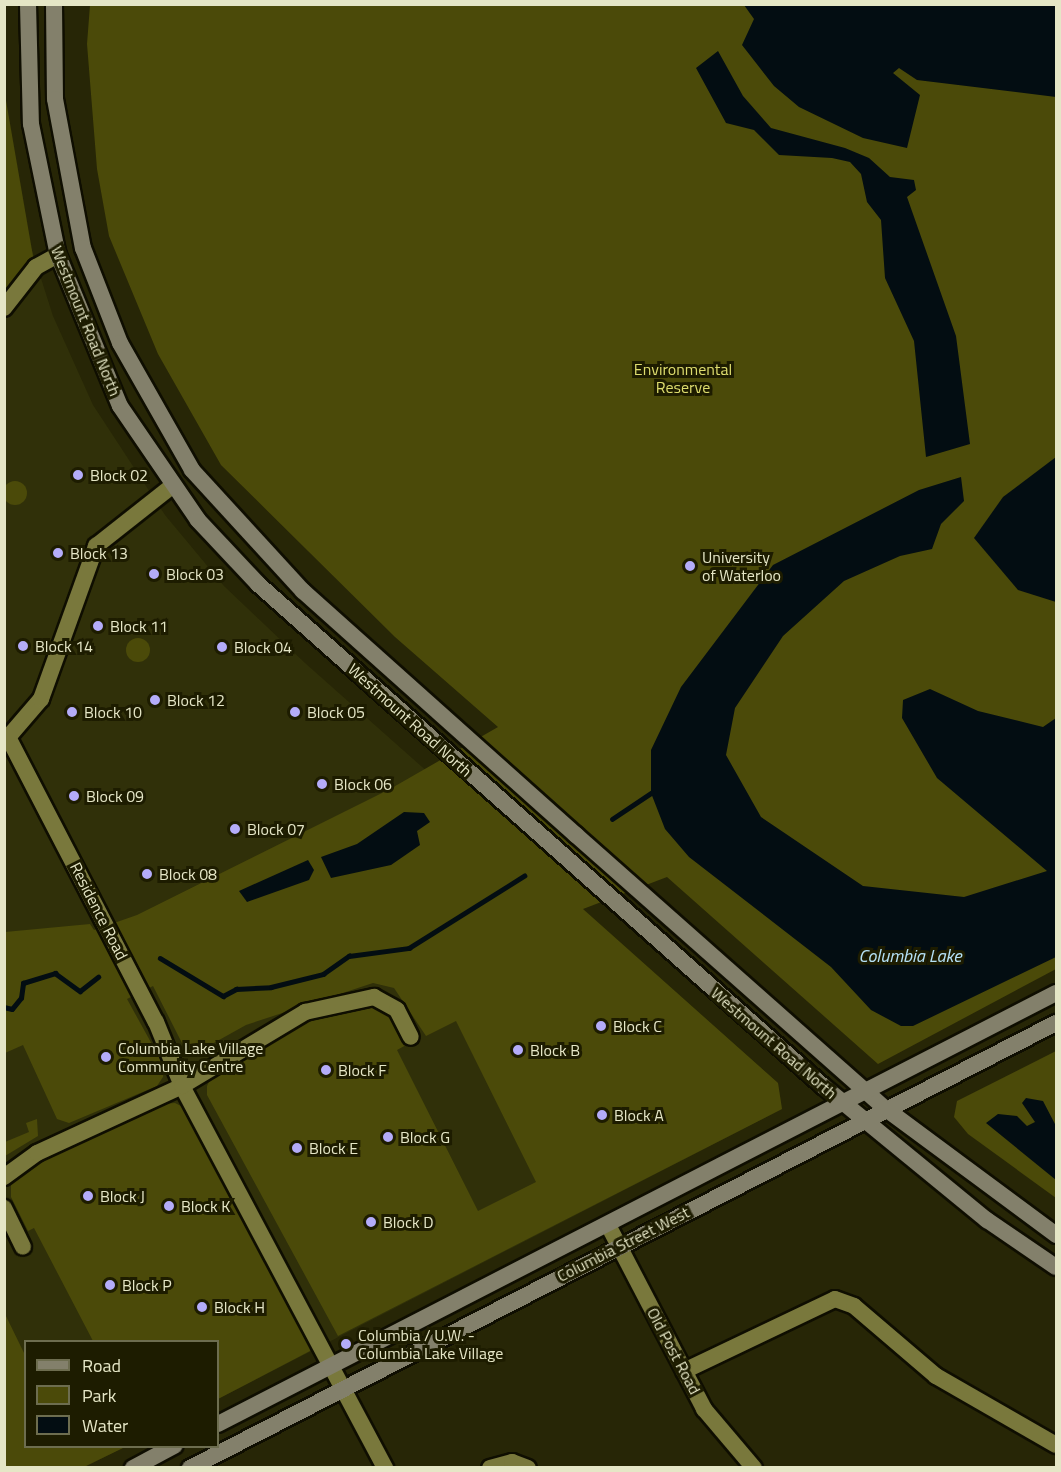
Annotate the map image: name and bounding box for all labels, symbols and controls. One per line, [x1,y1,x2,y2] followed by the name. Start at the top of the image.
[47,243,125,399] street label: Westmount Road North
[634,359,732,397] park label: Environmental Reserve
[90,465,148,485] place label: Block 02
[71,468,85,482] marker: Block 02
[70,543,128,563] place label: Block 13
[51,546,65,560] marker: Block 13
[702,547,781,585] place label: University of Waterloo
[683,559,697,573] marker: University of Waterloo
[166,564,224,584] place label: Block 03
[147,567,161,581] marker: Block 03
[110,616,168,636] place label: Block 11
[91,619,105,633] marker: Block 11
[35,636,93,656] place label: Block 14
[234,637,292,657] place label: Block 04
[16,639,30,653] marker: Block 14
[215,640,229,654] marker: Block 04
[344,659,476,781] street label: Westmount Road North
[167,690,225,710] place label: Block 12
[148,693,162,707] marker: Block 12
[84,702,142,722] place label: Block 10
[307,702,365,722] place label: Block 05
[65,705,79,719] marker: Block 10
[288,705,302,719] marker: Block 05
[334,774,392,794] place label: Block 06
[315,777,329,791] marker: Block 06
[86,786,144,806] place label: Block 09
[67,789,81,803] marker: Block 09
[247,819,305,839] place label: Block 07
[228,822,242,836] marker: Block 07
[66,859,132,963] street label: Residence Road
[159,864,217,884] place label: Block 08
[140,867,154,881] marker: Block 08
[859,945,961,967] water label: Columbia Lake
[707,983,841,1103] street label: Westmount Road North
[613,1016,662,1036] place label: Block C
[594,1019,608,1033] marker: Block C
[118,1038,263,1076] place label: Columbia Lake Village Community Centre
[530,1040,580,1060] place label: Block B
[511,1043,525,1057] marker: Block B
[99,1050,113,1064] marker: Columbia Lake Village Community Centre
[338,1060,387,1080] place label: Block F
[319,1063,333,1077] marker: Block F
[614,1105,664,1125] place label: Block A
[595,1108,609,1122] marker: Block A
[400,1127,450,1147] place label: Block G
[381,1130,395,1144] marker: Block G
[309,1138,358,1158] place label: Block E
[290,1141,304,1155] marker: Block E
[100,1186,145,1206] place label: Block J
[81,1189,95,1203] marker: Block J
[181,1196,230,1216] place label: Block K
[162,1199,176,1213] marker: Block K
[554,1202,692,1286] street label: Columbia Street West
[383,1212,433,1232] place label: Block D
[364,1215,378,1229] marker: Block D
[122,1275,172,1295] place label: Block P
[103,1278,117,1292] marker: Block P
[214,1297,265,1317] place label: Block H
[195,1300,209,1314] marker: Block H
[643,1304,705,1398] street label: Old Post Road
[358,1325,503,1363] place label: Columbia / U.W. - Columbia Lake Village
[339,1337,353,1351] marker: Columbia / U.W. - Columbia Lake Village
[24,1340,219,1448] legend
[82,1352,121,1379] text: Road
[82,1382,116,1409] text: Park
[82,1412,128,1439] text: Water

